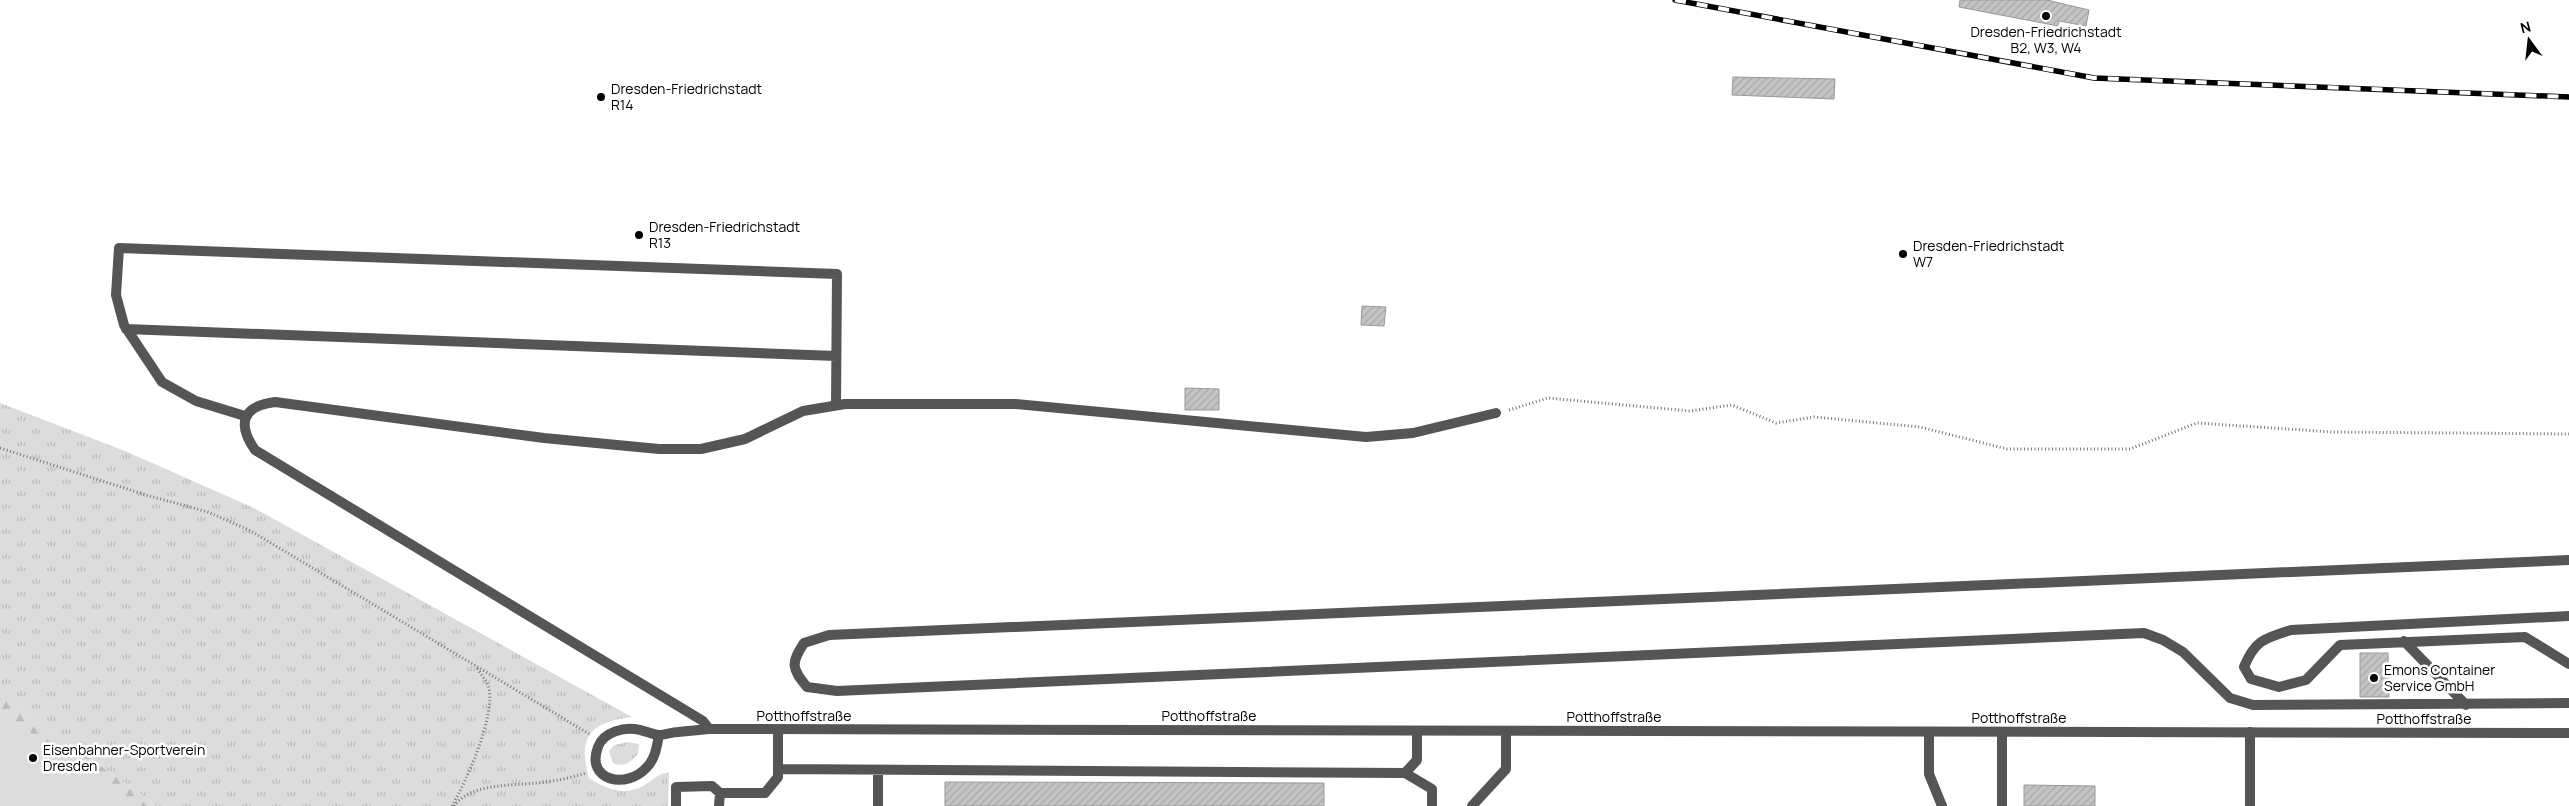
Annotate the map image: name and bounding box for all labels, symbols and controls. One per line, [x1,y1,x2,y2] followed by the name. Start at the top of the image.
[2040,10,2052,22] marker: Dresden-Friedrichstadt B2, W3, W4
[2504,15,2554,65] north arrow
[2518,16,2533,37] text: N
[1970,22,2122,57] place label: Dresden-Friedrichstadt B2, W3, W4
[611,79,763,114] place label: Dresden-Friedrichstadt R14
[595,91,607,103] marker: Dresden-Friedrichstadt R14
[649,217,801,252] place label: Dresden-Friedrichstadt R13
[633,229,645,241] marker: Dresden-Friedrichstadt R13
[1913,236,2065,271] place label: Dresden-Friedrichstadt W7
[1897,248,1909,260] marker: Dresden-Friedrichstadt W7
[2384,660,2495,695] place label: Emons Container Service GmbH
[2368,672,2380,684] marker: Emons Container Service GmbH
[756,706,852,725] street label: Potthoffstraße
[1161,706,1257,725] street label: Potthoffstraße
[1566,707,1662,726] street label: Potthoffstraße
[1971,708,2067,727] street label: Potthoffstraße
[2376,709,2472,728] street label: Potthoffstraße
[43,740,205,775] place label: Eisenbahner-Sportverein Dresden
[27,752,39,764] marker: Eisenbahner-Sportverein Dresden

